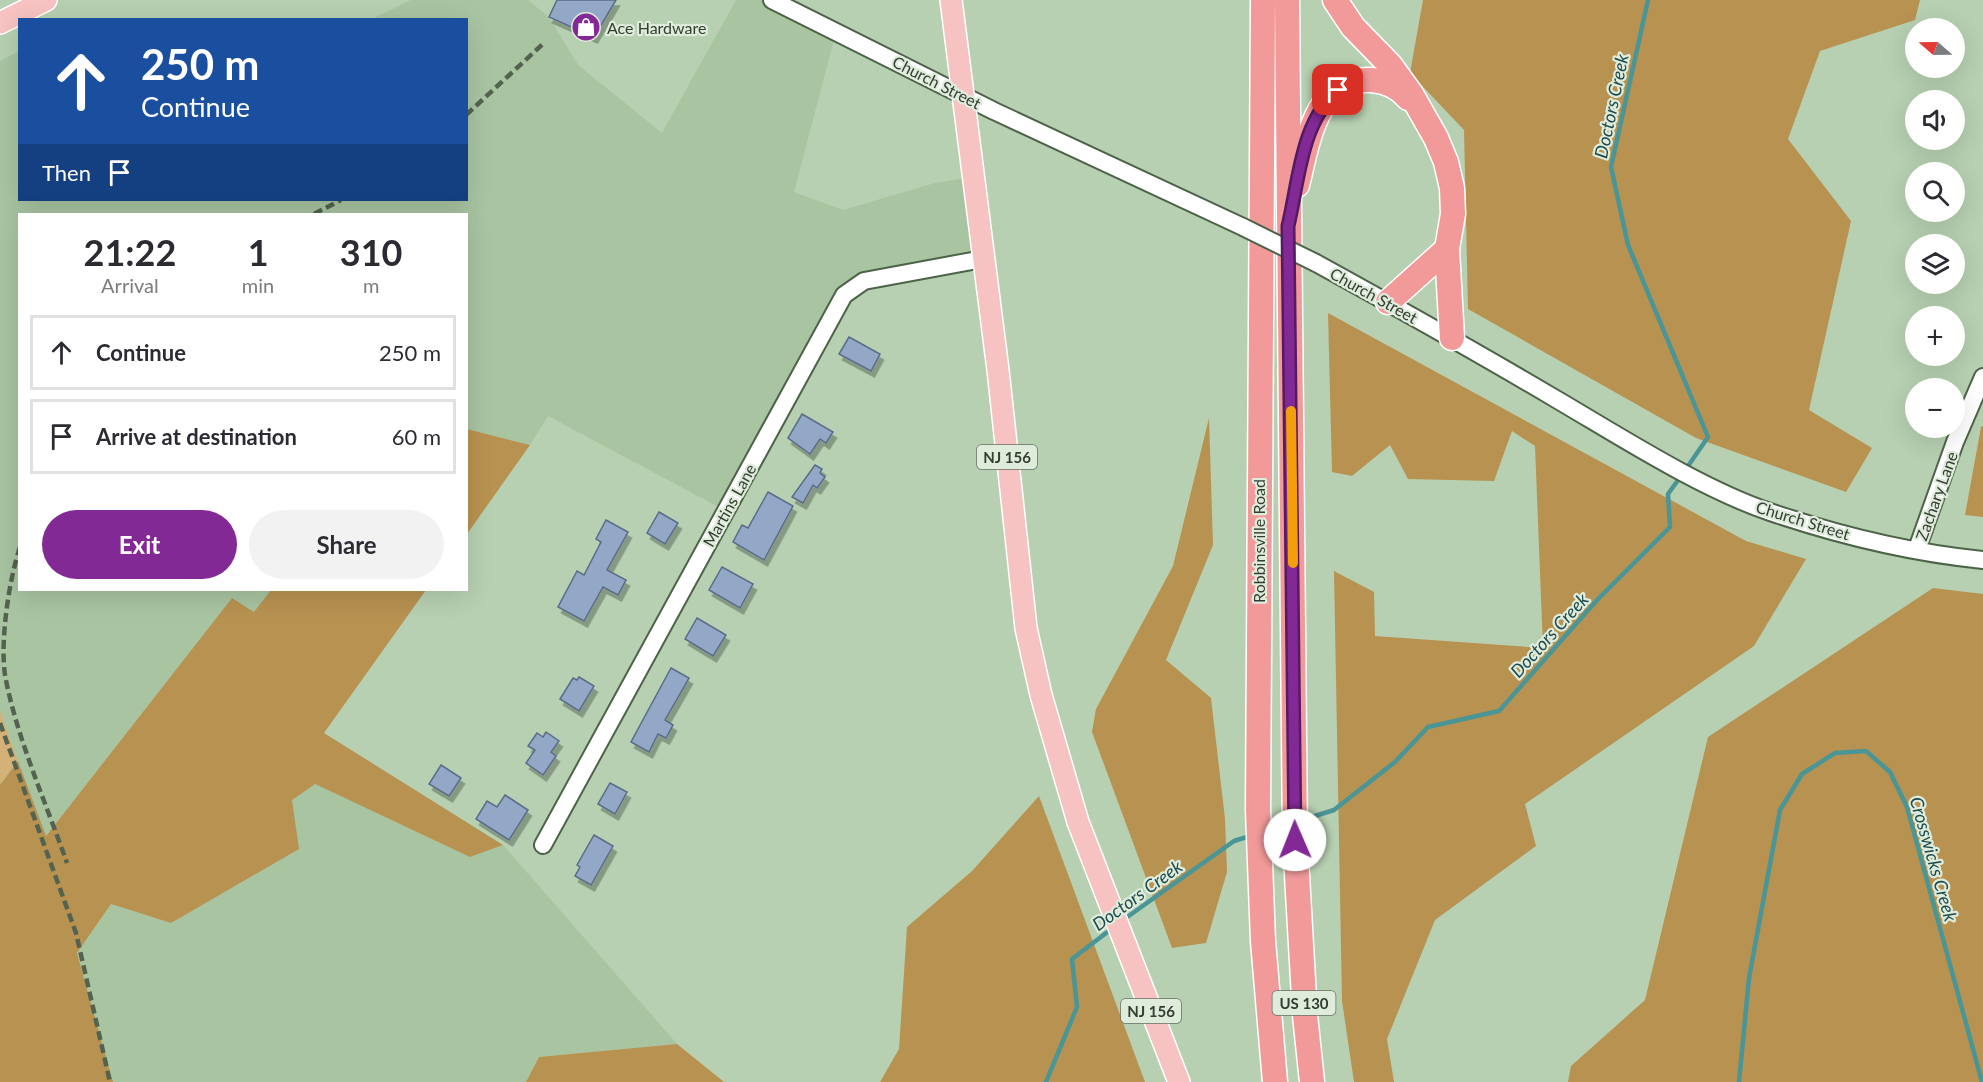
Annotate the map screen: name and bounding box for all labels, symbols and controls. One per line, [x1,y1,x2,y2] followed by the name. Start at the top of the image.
[570,11,602,43] shop icon: Ace Hardware
[607,18,706,37] place label: Ace Hardware
[1905,18,1965,78] north arrow
[1905,18,1965,438] map controls
[141,39,259,89] text: 250 m
[42,42,120,120] icon: ahead
[1589,51,1633,160] water label: Doctors Creek
[890,52,985,113] street label: Church Street
[1312,64,1363,115] pin
[1321,73,1354,106] icon: arrive
[141,90,250,123] text: Continue
[1905,90,1965,150] button: sound
[103,156,136,189] icon: arrive
[42,159,91,186] text: Then
[1905,162,1965,222] button: search
[84,230,176,274] text: 21:22
[248,230,269,274] text: 1
[340,230,402,274] text: 310
[1905,234,1965,294] button: layers
[1327,263,1421,327] street label: Church Street
[101,273,159,297] text: Arrival
[242,273,274,297] text: min
[363,273,379,297] text: m
[1905,306,1965,366] button: +
[45,336,78,369] icon: ahead
[96,339,186,366] text: Continue
[379,339,441,366] text: 250 m
[1905,378,1965,438] button: −
[45,420,78,453] icon: arrive
[96,423,297,450] text: Arrive at destination
[392,423,441,450] text: 60 m
[977,445,1037,469] road number: NJ 156
[1911,449,1961,543] street label: Zachary Lane
[698,460,760,550] street label: Martins Lane
[1249,479,1268,603] street label: Robbinsville Road
[1754,497,1852,543] street label: Church Street
[42,510,237,579] button: Exit
[249,510,444,579] button: Share
[1505,588,1593,682] water label: Doctors Creek
[1906,794,1962,924] water label: Crosswicks Creek
[1263,808,1327,872] position arrow
[1088,855,1187,935] water label: Doctors Creek
[1272,991,1336,1015] road number: US 130
[1121,999,1181,1023] road number: NJ 156

